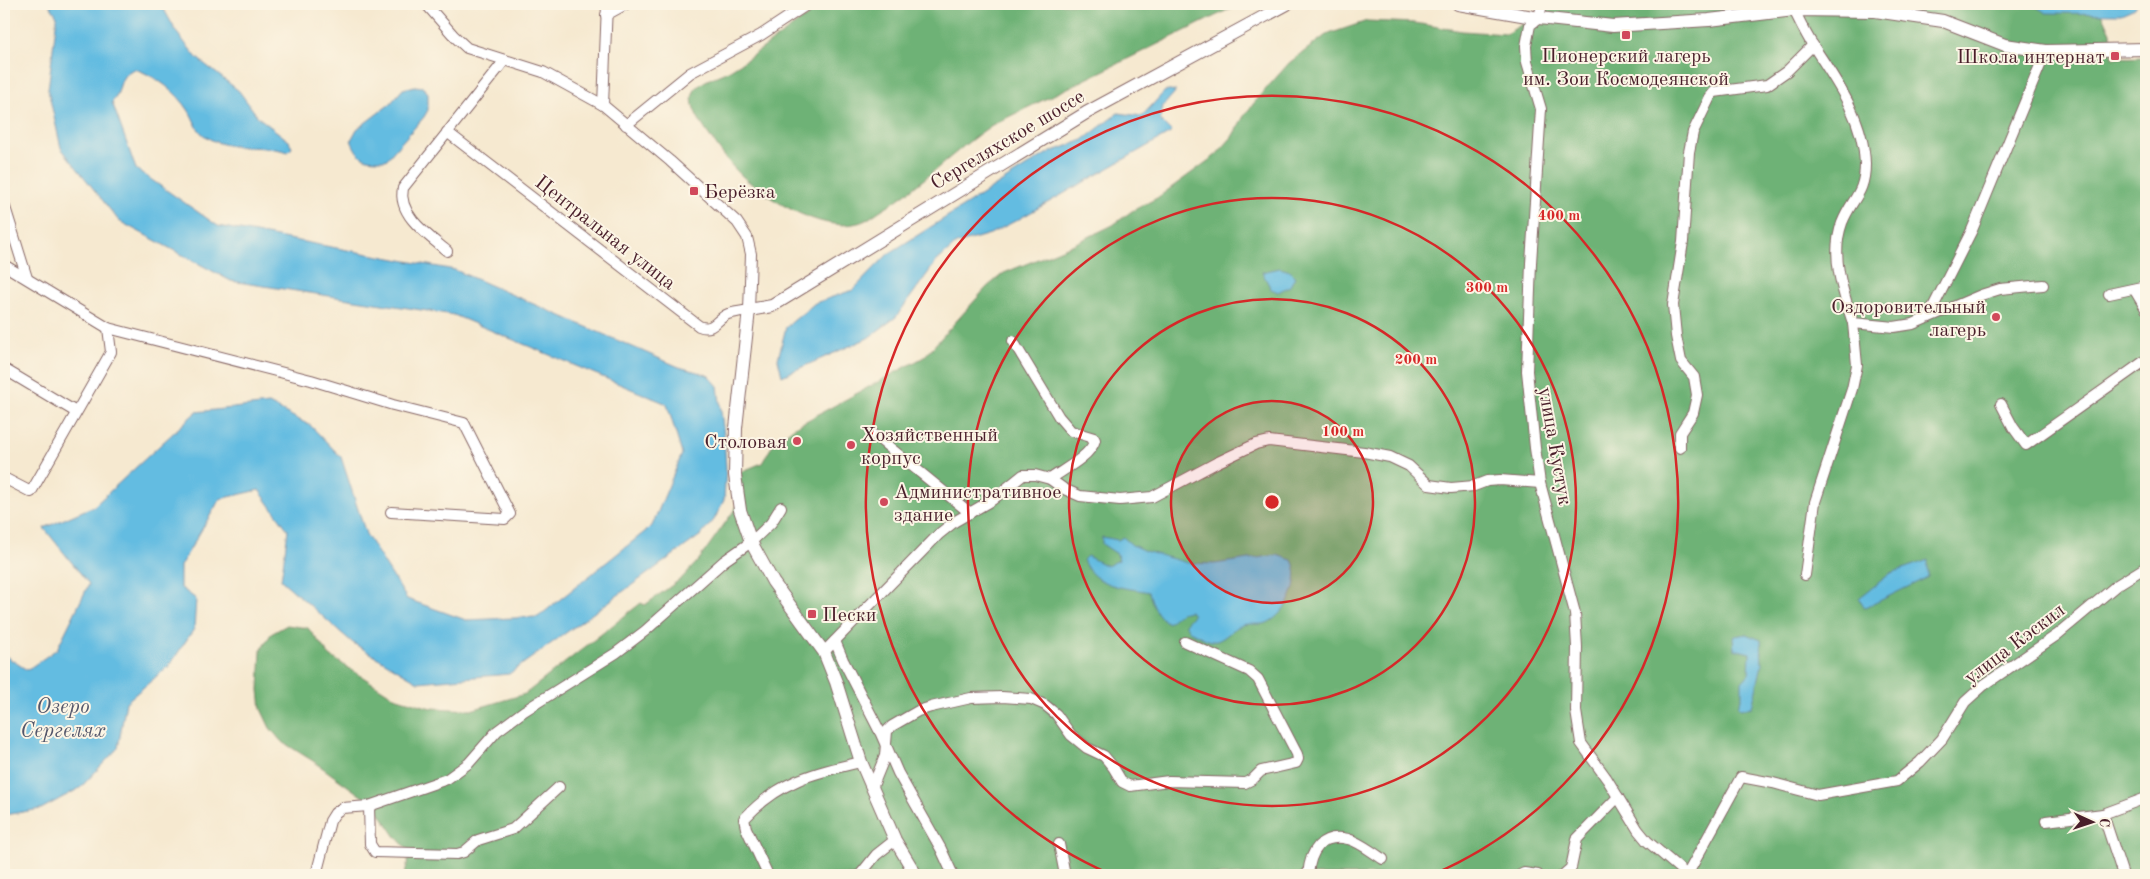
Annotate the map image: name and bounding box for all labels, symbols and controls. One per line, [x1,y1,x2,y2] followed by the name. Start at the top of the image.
[1620,29,1632,41] marker: Пионерский лагерь им. Зои Космодеянской
[1523,47,1729,90] place label: Пионерский лагерь им. Зои Космодеянской
[1956,48,2105,68] place label: Школа интернат
[2109,50,2121,62] marker: Школа интернат
[928,87,1088,194] street label: Сергеляхское шоссе
[531,173,679,295] street label: Центральная улица
[704,183,776,203] place label: Берёзка
[688,185,700,197] marker: Берёзка
[1538,209,1580,224] text: 400 m
[1466,281,1508,296] text: 300 m
[1831,298,1986,341] place label: Оздоровительный лагерь
[1990,311,2002,323] marker: Оздоровительный лагерь
[1395,353,1437,368] text: 200 m
[1534,386,1574,507] street label: улица Кустук
[1322,425,1364,440] text: 100 m
[861,426,998,469] place label: Хозяйственный корпус
[704,433,787,453] place label: Столовая
[791,435,803,447] marker: Столовая
[845,439,857,451] marker: Хозяйственный корпус
[894,483,1061,526] place label: Административное здание
[1263,493,1281,511] centre of rings
[878,496,890,508] marker: Административное здание
[1961,601,2069,689] street label: улица Кэскил
[822,606,876,626] place label: Пески
[806,608,818,620] marker: Пески
[20,697,106,742] water label: Озеро Сергелях
[2068,796,2118,846] north arrow
[2097,818,2111,828] text: С

